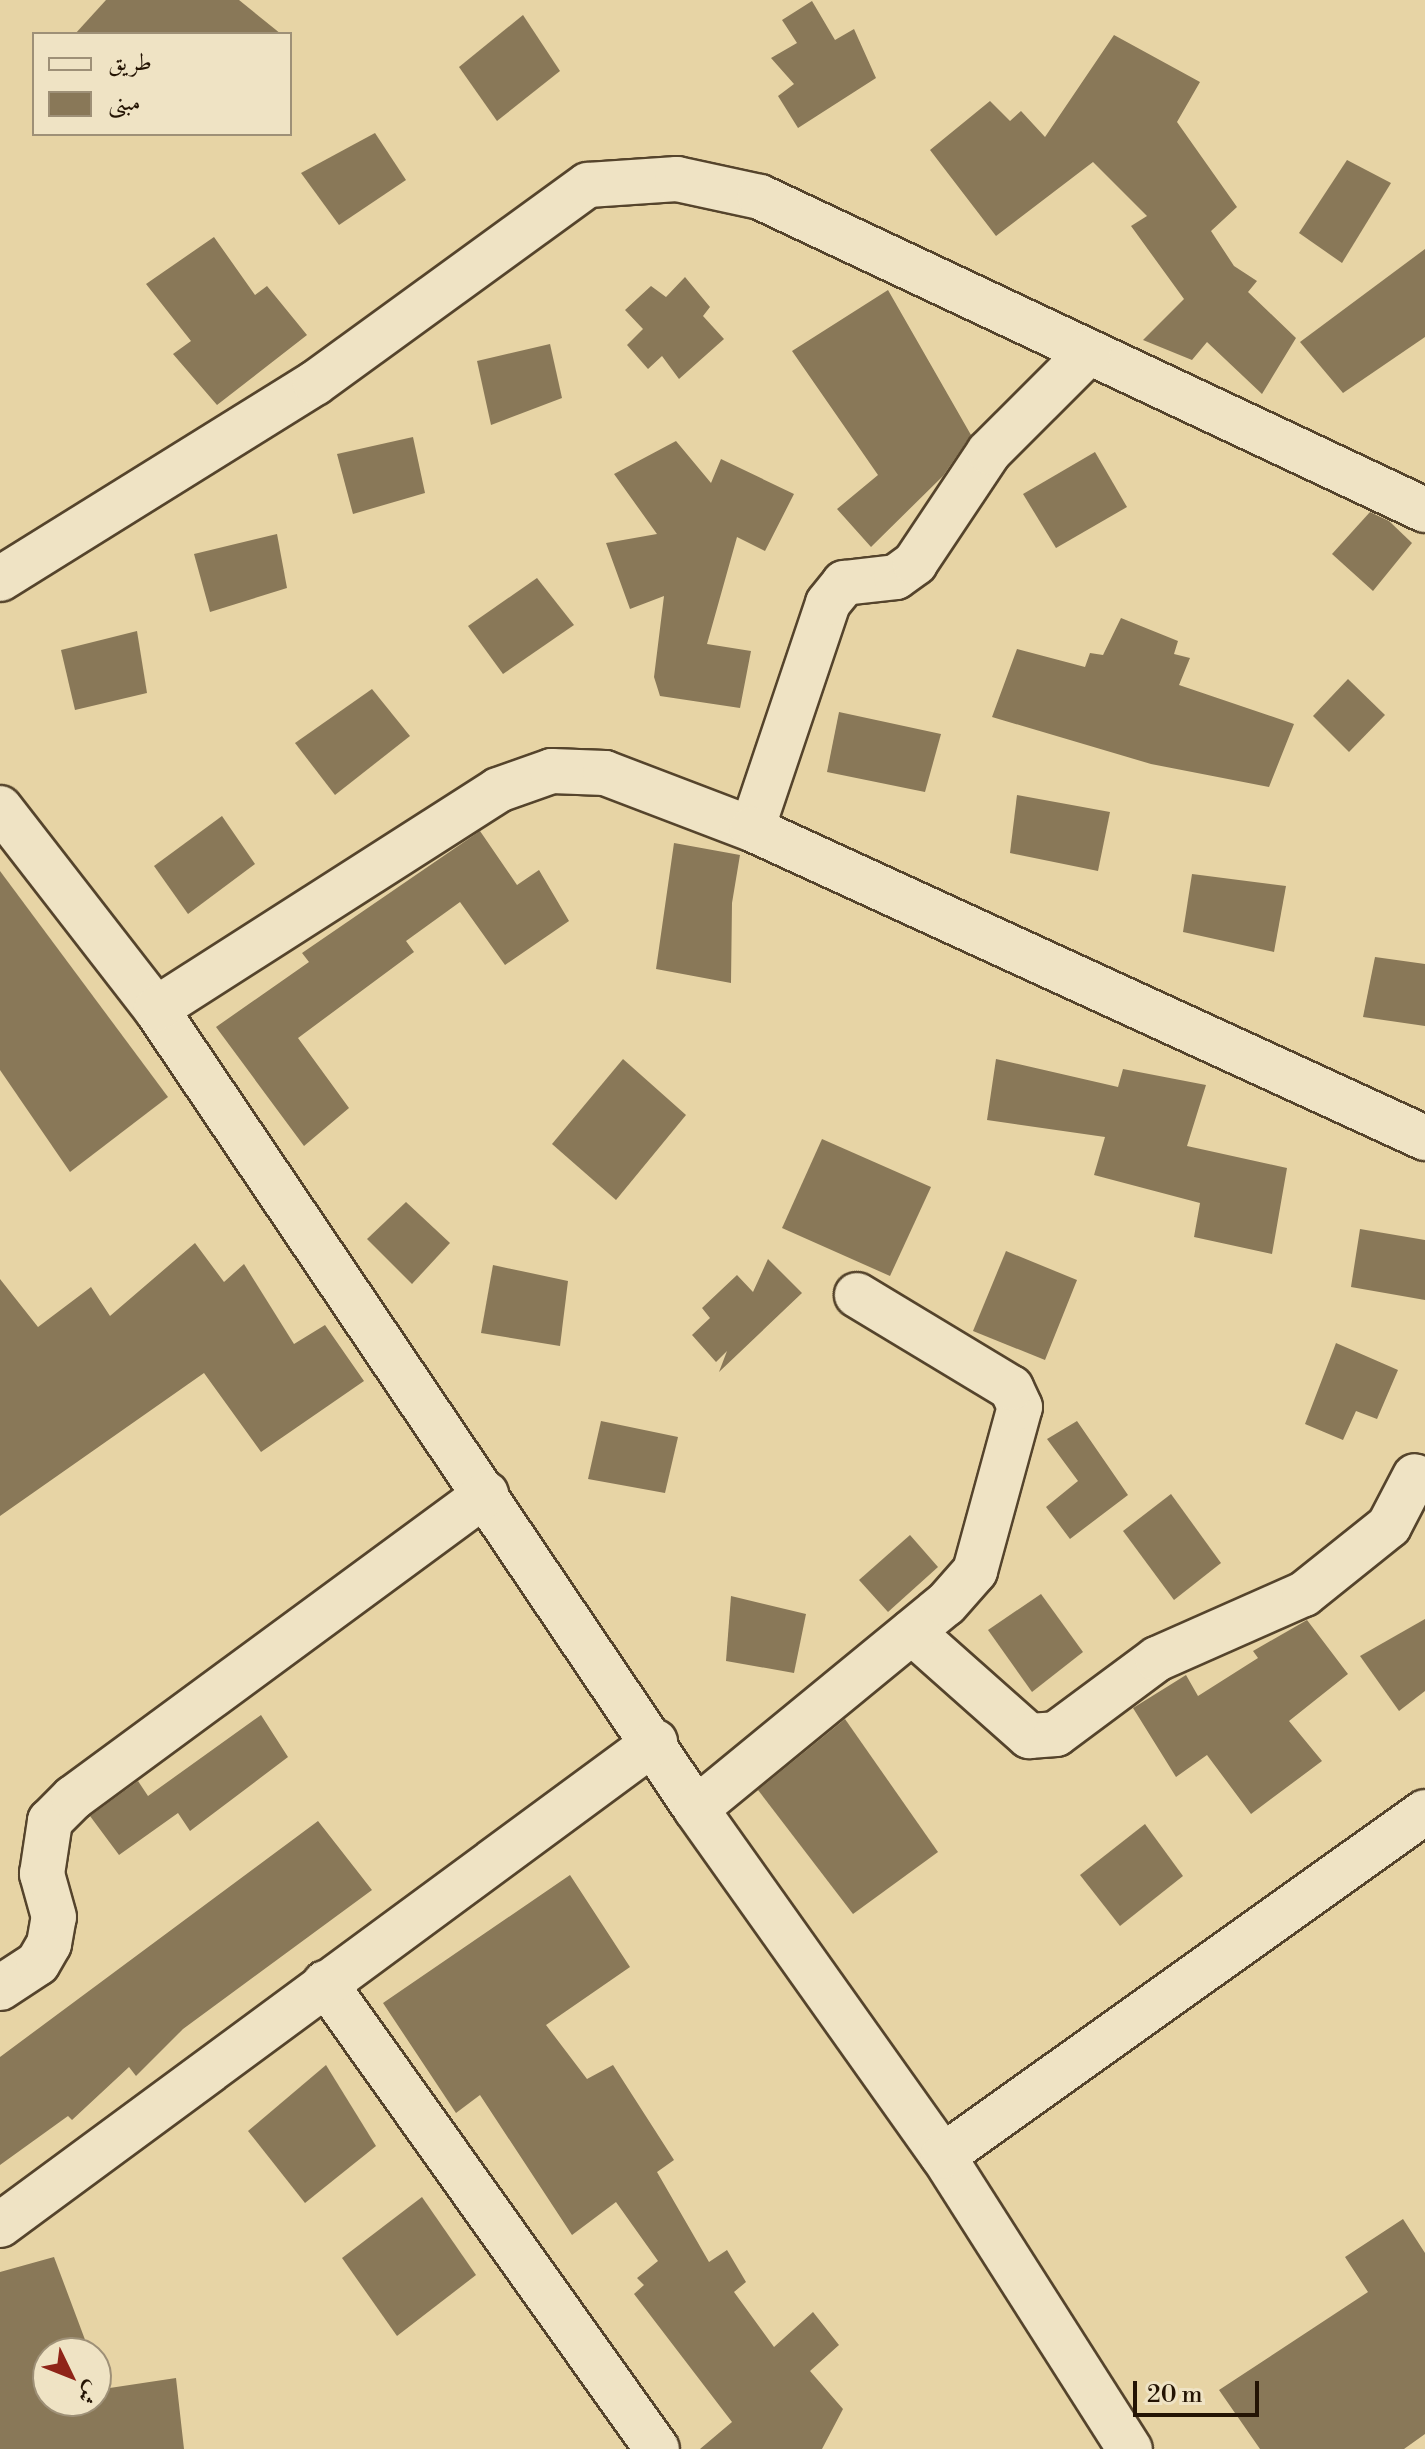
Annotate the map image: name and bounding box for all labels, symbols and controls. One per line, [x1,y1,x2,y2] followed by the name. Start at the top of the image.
[32,32,292,136] legend
[108,48,152,78] text: طريق
[108,88,141,118] text: مبنى
[32,2337,112,2417] north arrow
[1137,2365,1263,2415] scale bar
[71,2375,106,2410] text: ش
[1147,2380,1203,2410] text: 20 m

